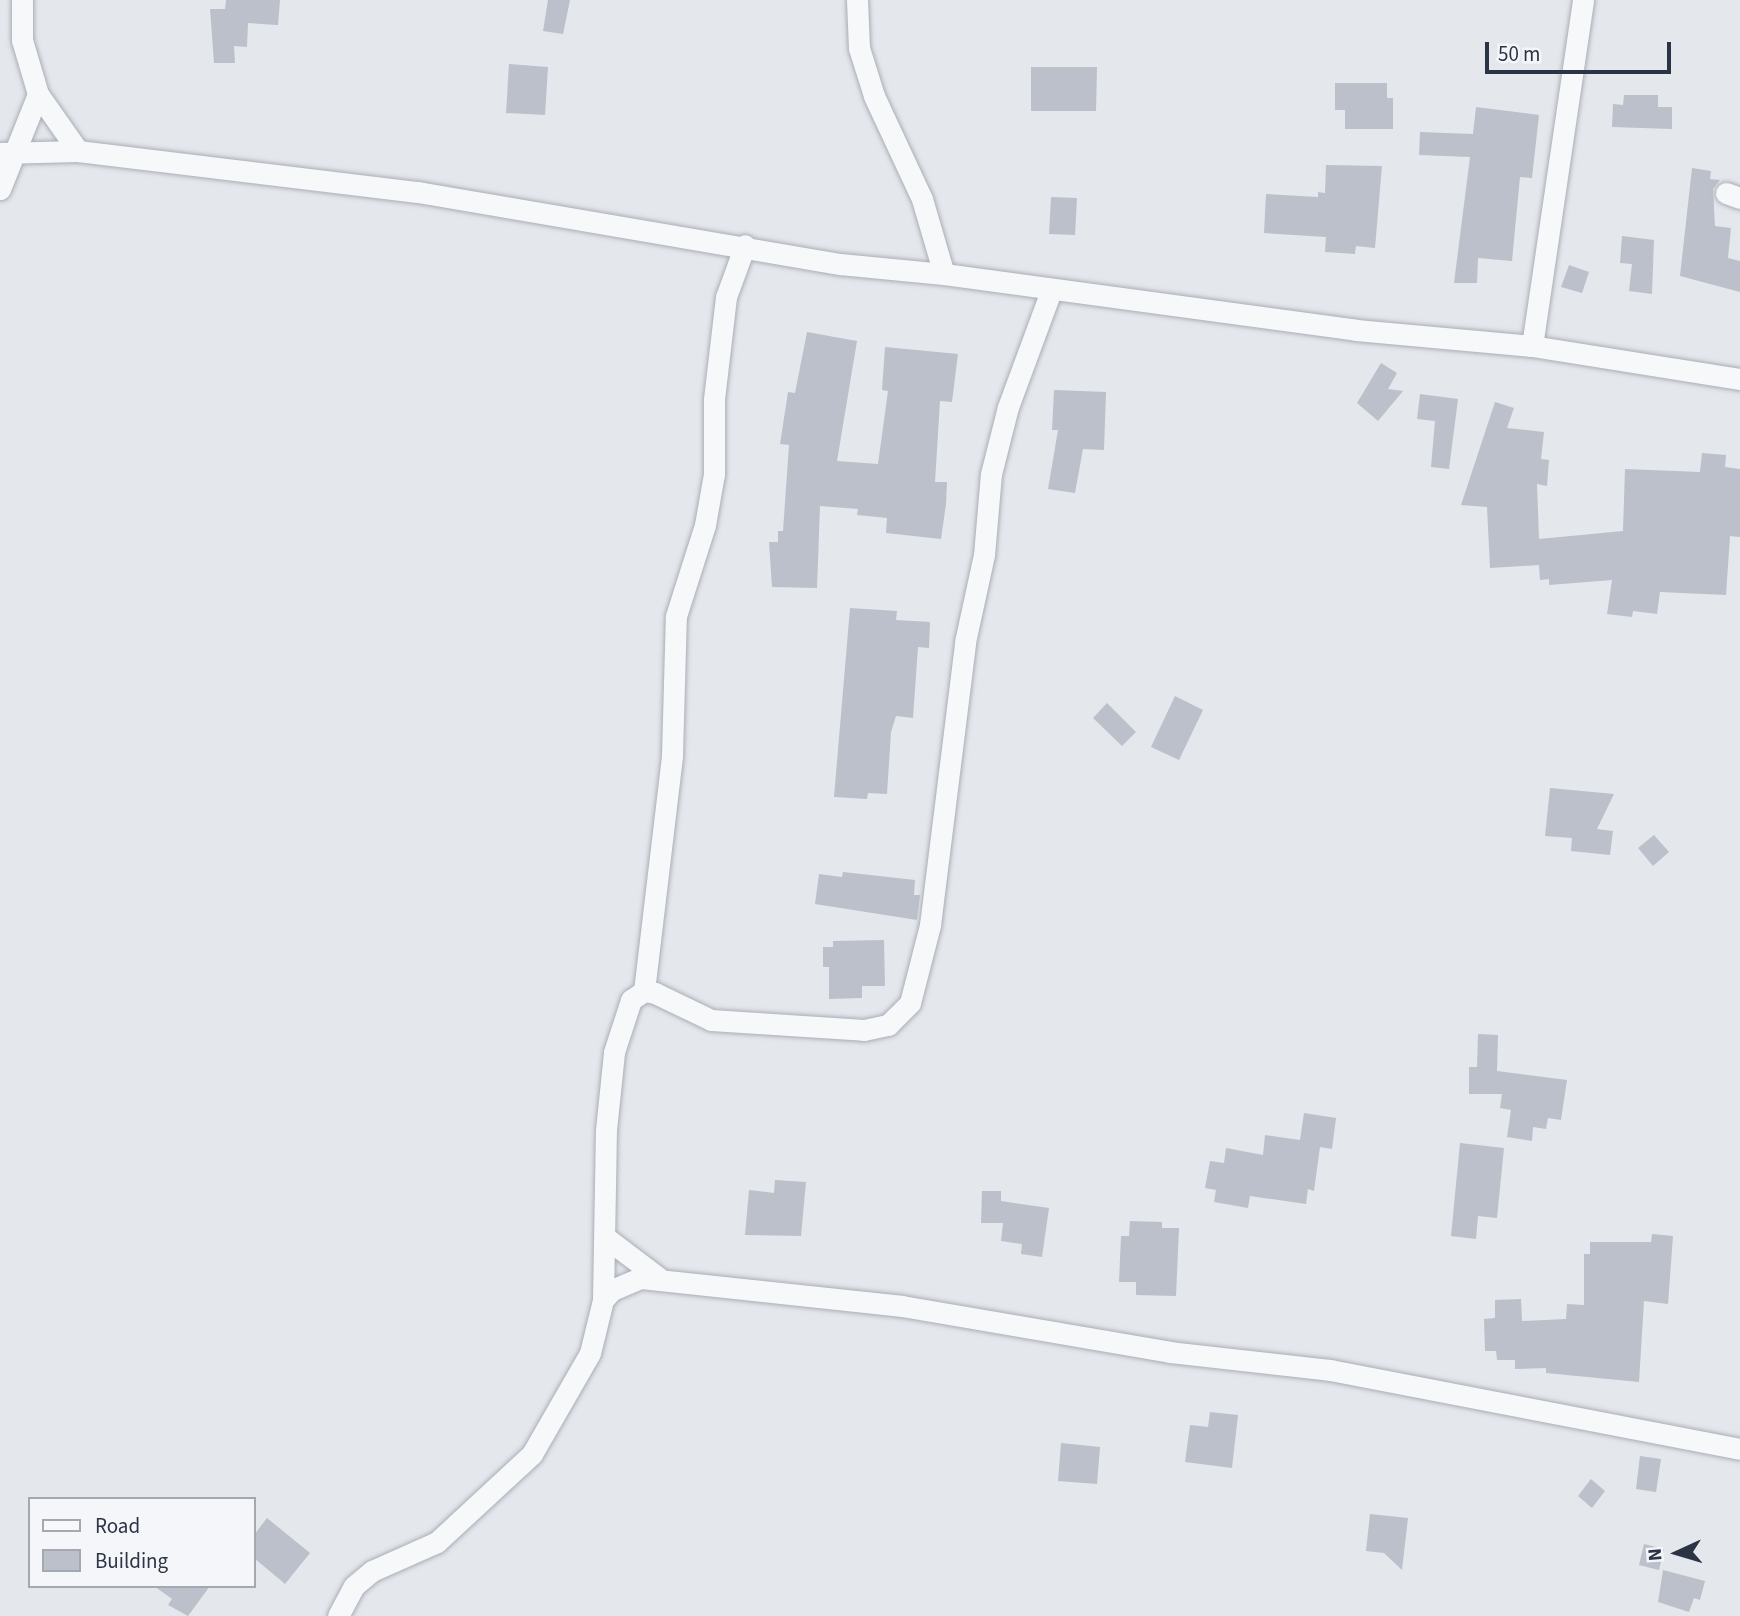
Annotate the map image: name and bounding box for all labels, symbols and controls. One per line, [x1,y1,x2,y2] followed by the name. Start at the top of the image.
[1488,28,1674,72] scale bar
[1498,39,1540,69] text: 50 m
[28,1497,256,1588] legend
[95,1511,140,1541] text: Road
[1642,1518,1712,1588] north arrow
[95,1546,168,1576] text: Building
[1642,1547,1669,1562] text: N

